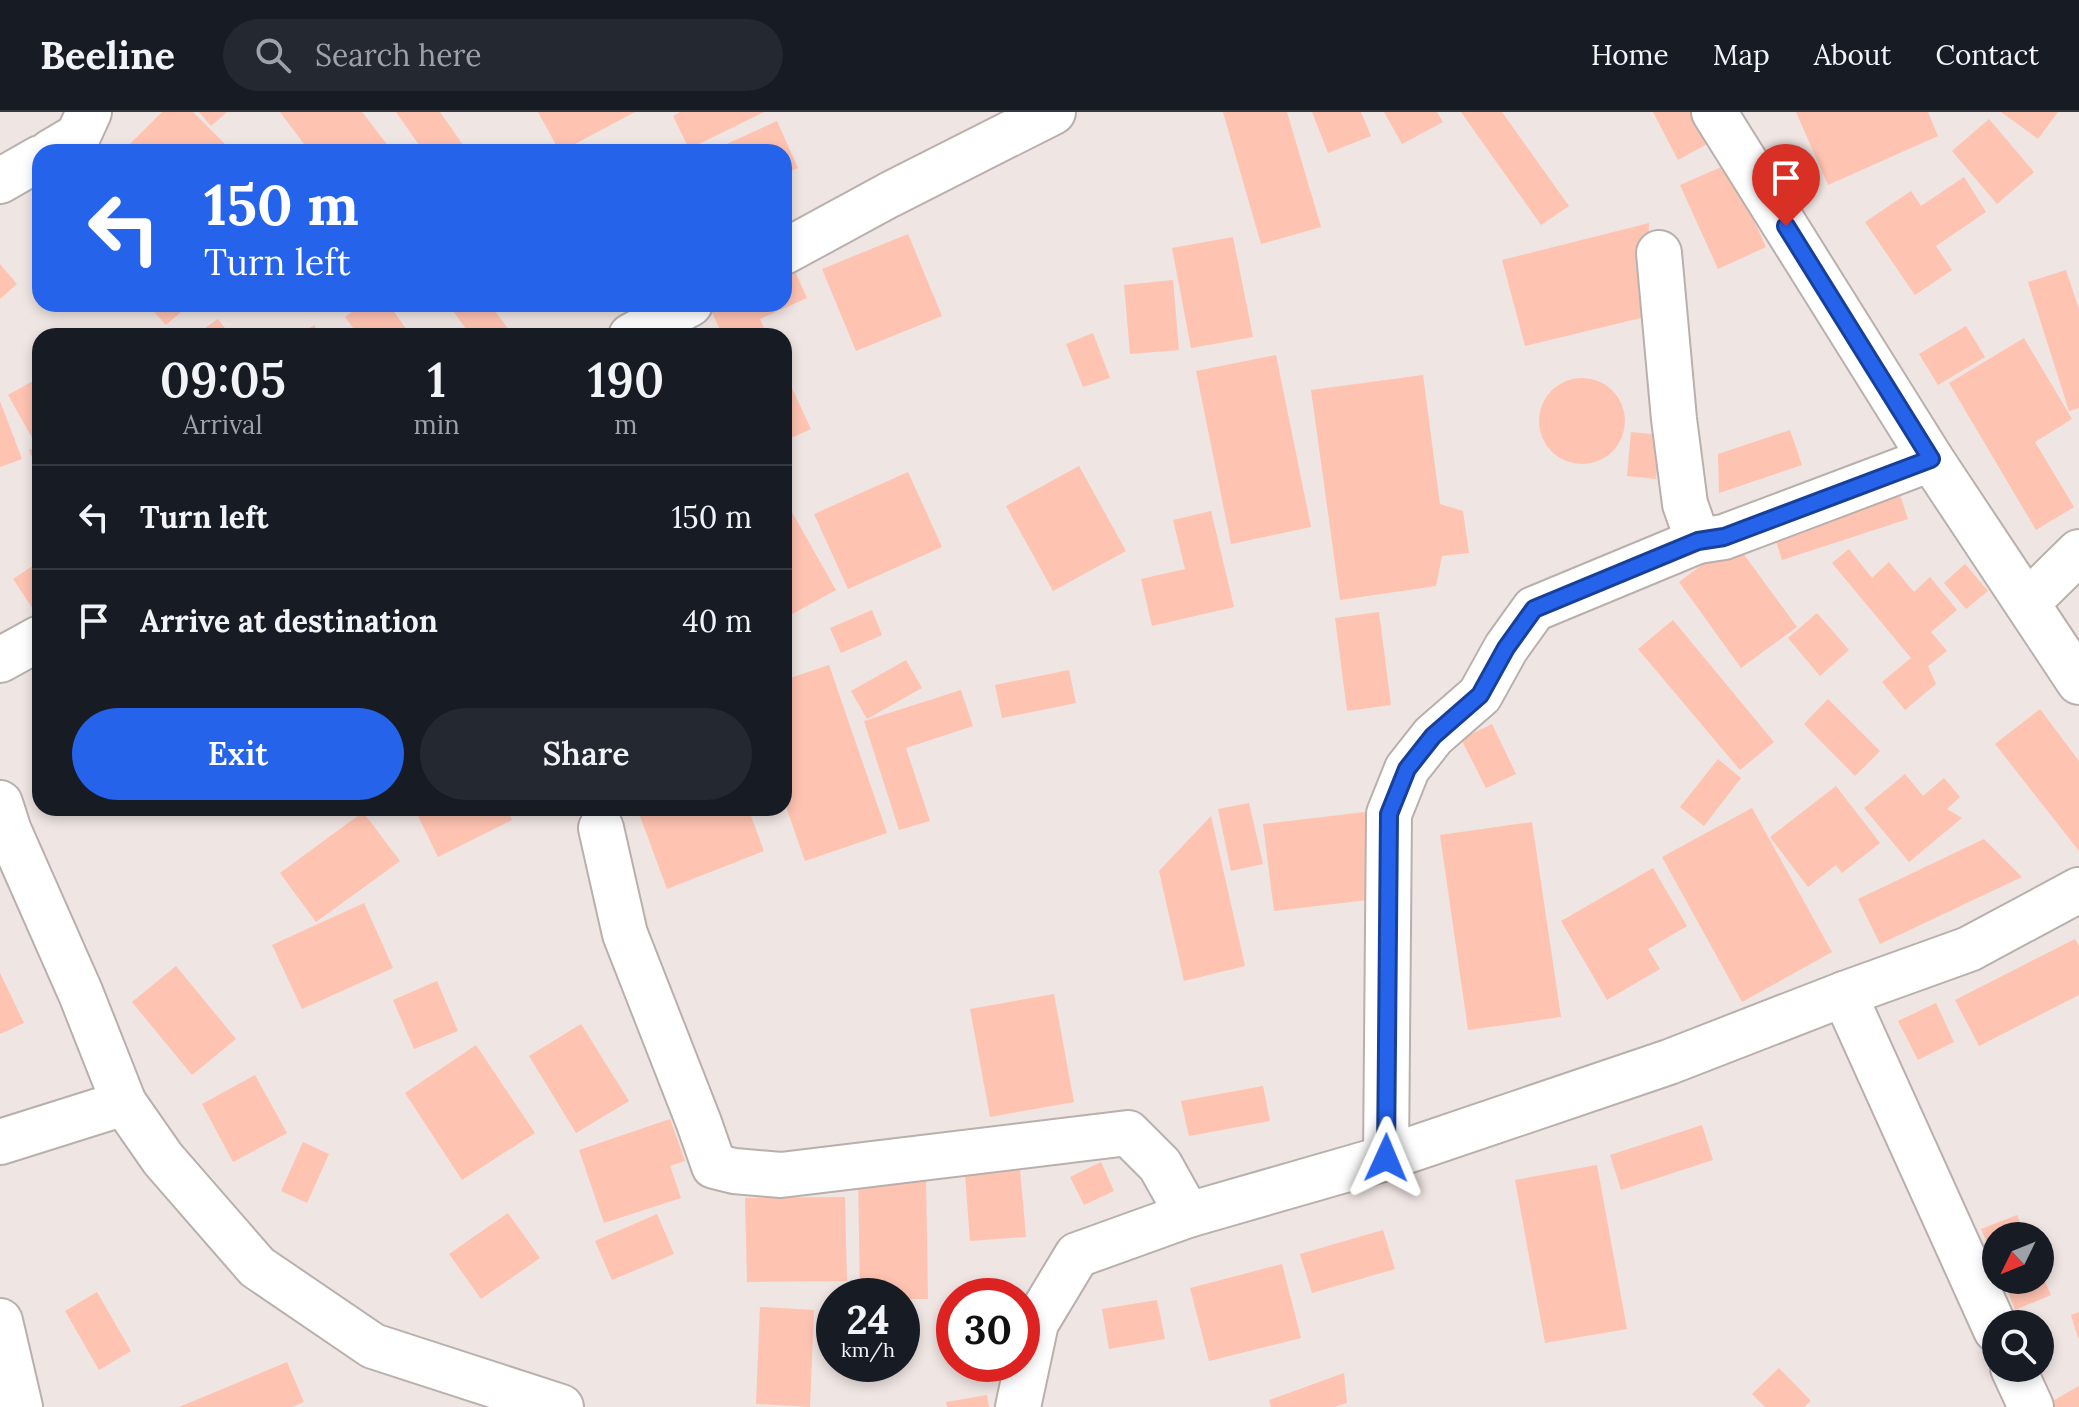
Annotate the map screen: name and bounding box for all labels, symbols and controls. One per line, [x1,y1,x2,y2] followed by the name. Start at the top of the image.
[223,19,783,91] search box
[40,31,175,79] text: Beeline
[251,33,295,77] icon: search
[315,36,482,74] text: Search here
[1591,37,1669,73] text: Home
[1713,37,1770,73] text: Map
[1814,37,1891,73] text: About
[1935,37,2039,73] text: Contact
[1752,144,1820,226] pin
[1764,156,1808,200] icon: arrive
[204,169,359,240] text: 150 m
[72,176,176,280] icon: left
[204,239,351,285] text: Turn left
[160,349,286,410] text: 09:05
[427,349,446,410] text: 1
[588,349,664,410] text: 190
[183,408,263,441] text: Arrival
[414,408,460,441] text: min
[614,408,638,441] text: m
[72,495,116,539] icon: left
[140,498,268,536] text: Turn left
[671,498,752,536] text: 150 m
[72,599,116,643] icon: arrive
[140,602,438,640] text: Arrive at destination
[682,602,752,640] text: 40 m
[72,708,404,800] button: Exit
[420,708,752,800] button: Share
[1344,1116,1428,1200] position arrow
[1982,1222,2054,1294] north arrow
[1982,1222,2054,1382] map controls
[936,1278,1040,1382] speed limit sign: 30
[846,1294,890,1345] text: 24
[1982,1310,2054,1382] button: search
[841,1337,895,1362] text: km/h

